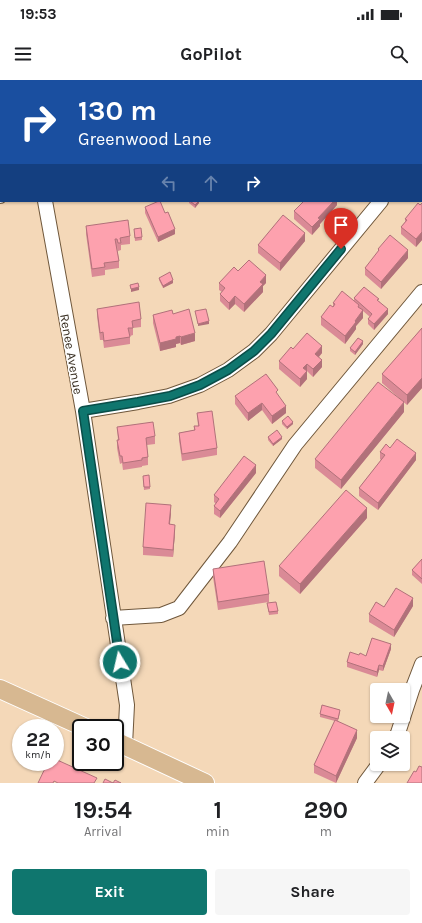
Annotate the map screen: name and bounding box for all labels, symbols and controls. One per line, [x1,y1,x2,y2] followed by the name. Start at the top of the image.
[20,5,57,23] text: 19:53
[12,43,34,65] icon: menu
[180,43,242,65] text: GoPilot
[388,43,410,65] icon: search
[78,94,157,127] text: 130 m
[12,96,64,148] icon: right
[78,128,212,150] text: Greenwood Lane
[158,172,180,194] icon: left
[200,172,222,194] icon: ahead
[242,172,264,194] icon: right
[324,208,358,249] pin
[330,214,352,236] icon: arrive
[57,313,86,396] street label: Renee Avenue
[99,641,141,683] position arrow
[370,683,410,723] north arrow
[370,683,410,771] map controls
[72,719,124,771] speed limit sign: 30
[26,728,50,751] text: 22
[370,731,410,771] button: layers
[25,749,51,761] text: km/h
[74,796,132,824] text: 19:54
[213,796,222,824] text: 1
[304,796,348,824] text: 290
[84,824,122,839] text: Arrival
[206,824,230,839] text: min
[320,824,332,839] text: m
[12,869,207,915] button: Exit
[215,869,410,915] button: Share

